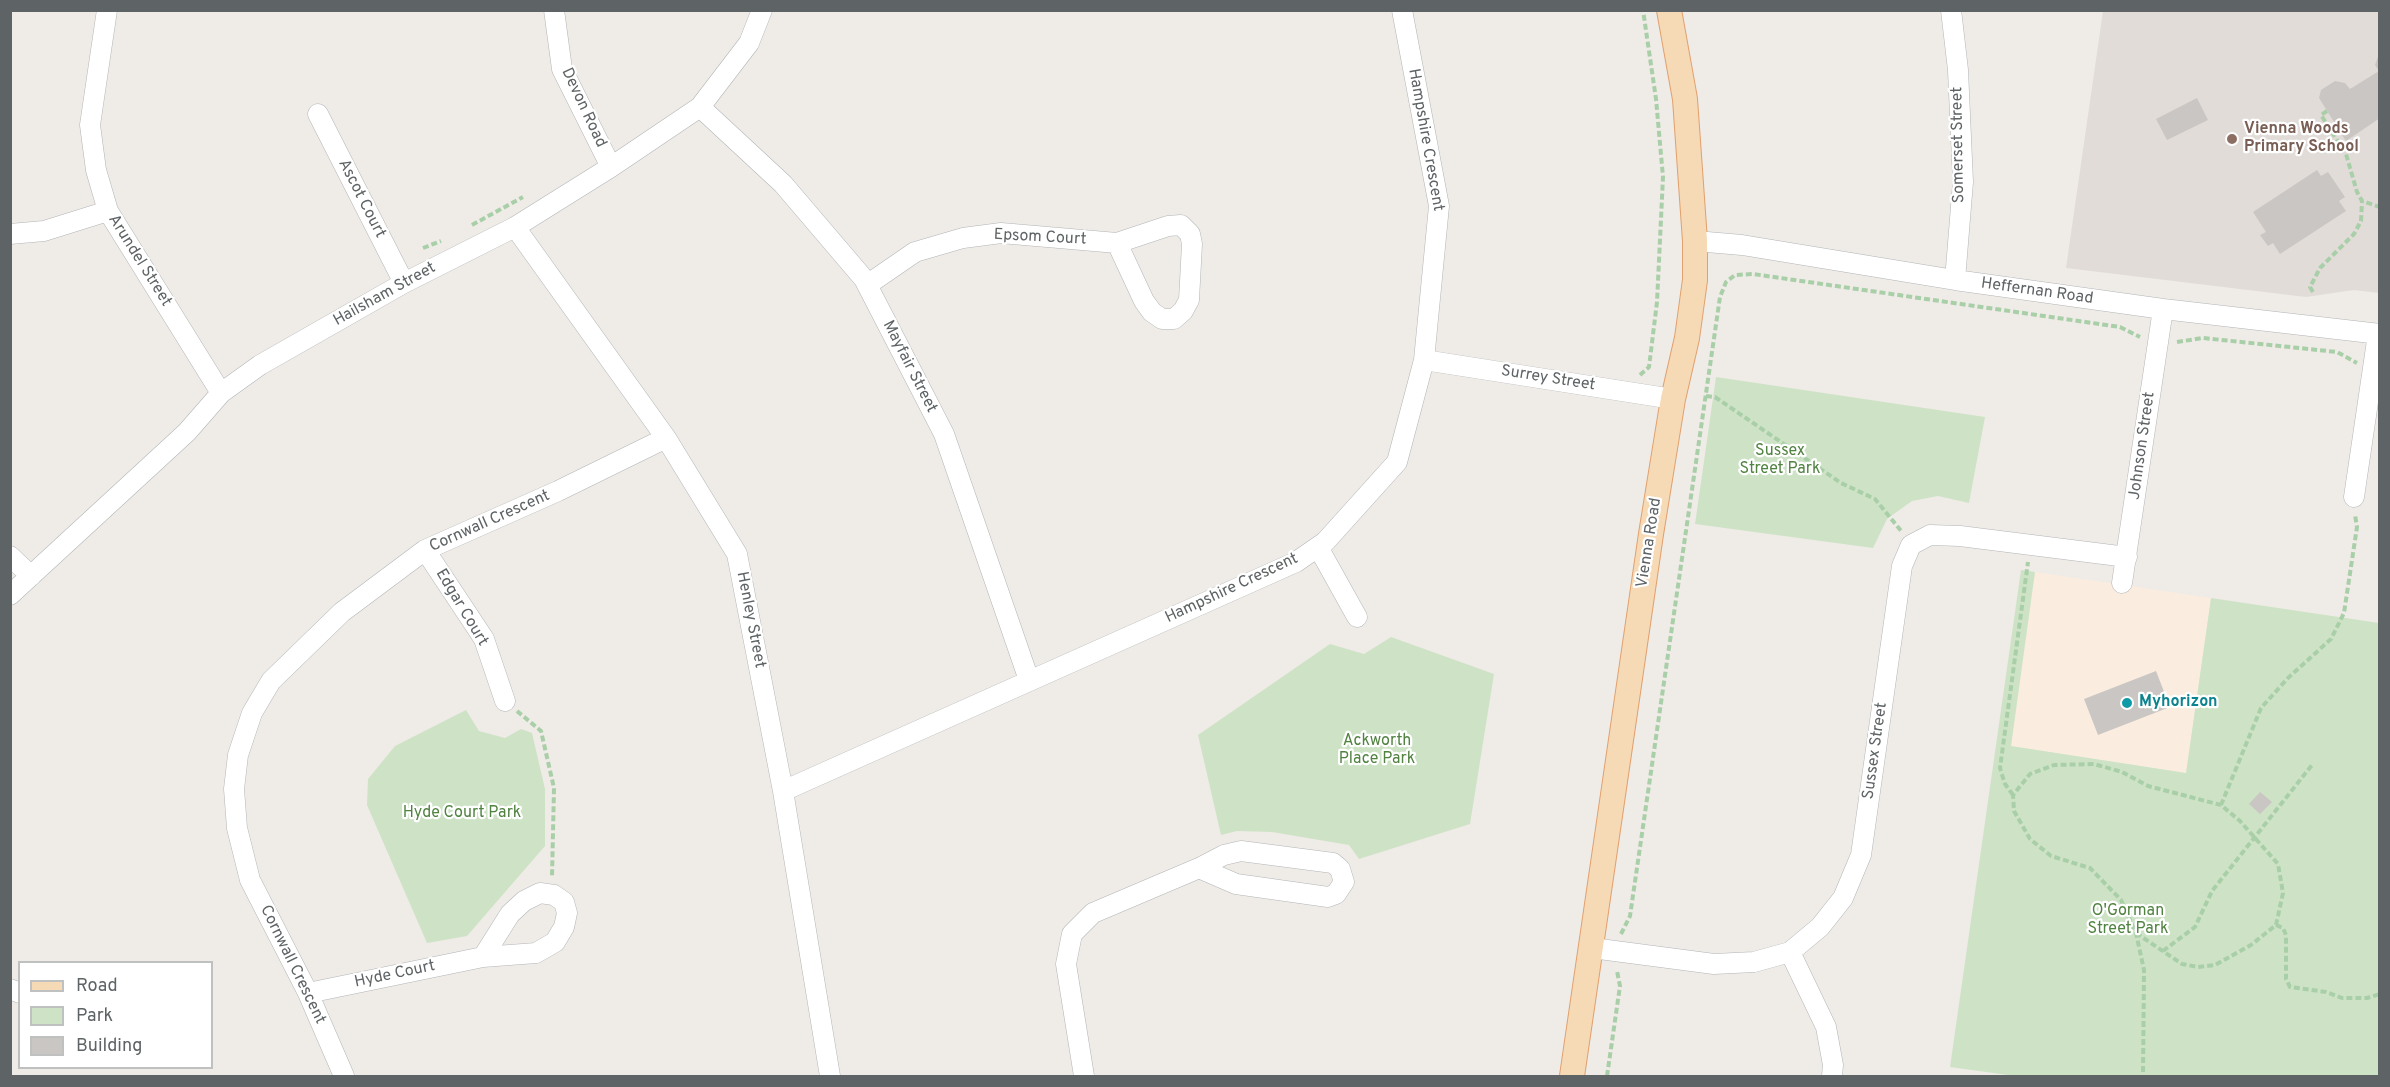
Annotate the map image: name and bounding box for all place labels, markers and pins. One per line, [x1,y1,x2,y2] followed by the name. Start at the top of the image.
[2244,120,2359,158] place label: Vienna Woods Primary School
[2225,132,2239,146] marker: Vienna Woods Primary School
[2139,693,2218,713] place label: Myhorizon
[2120,696,2134,710] marker: Myhorizon

